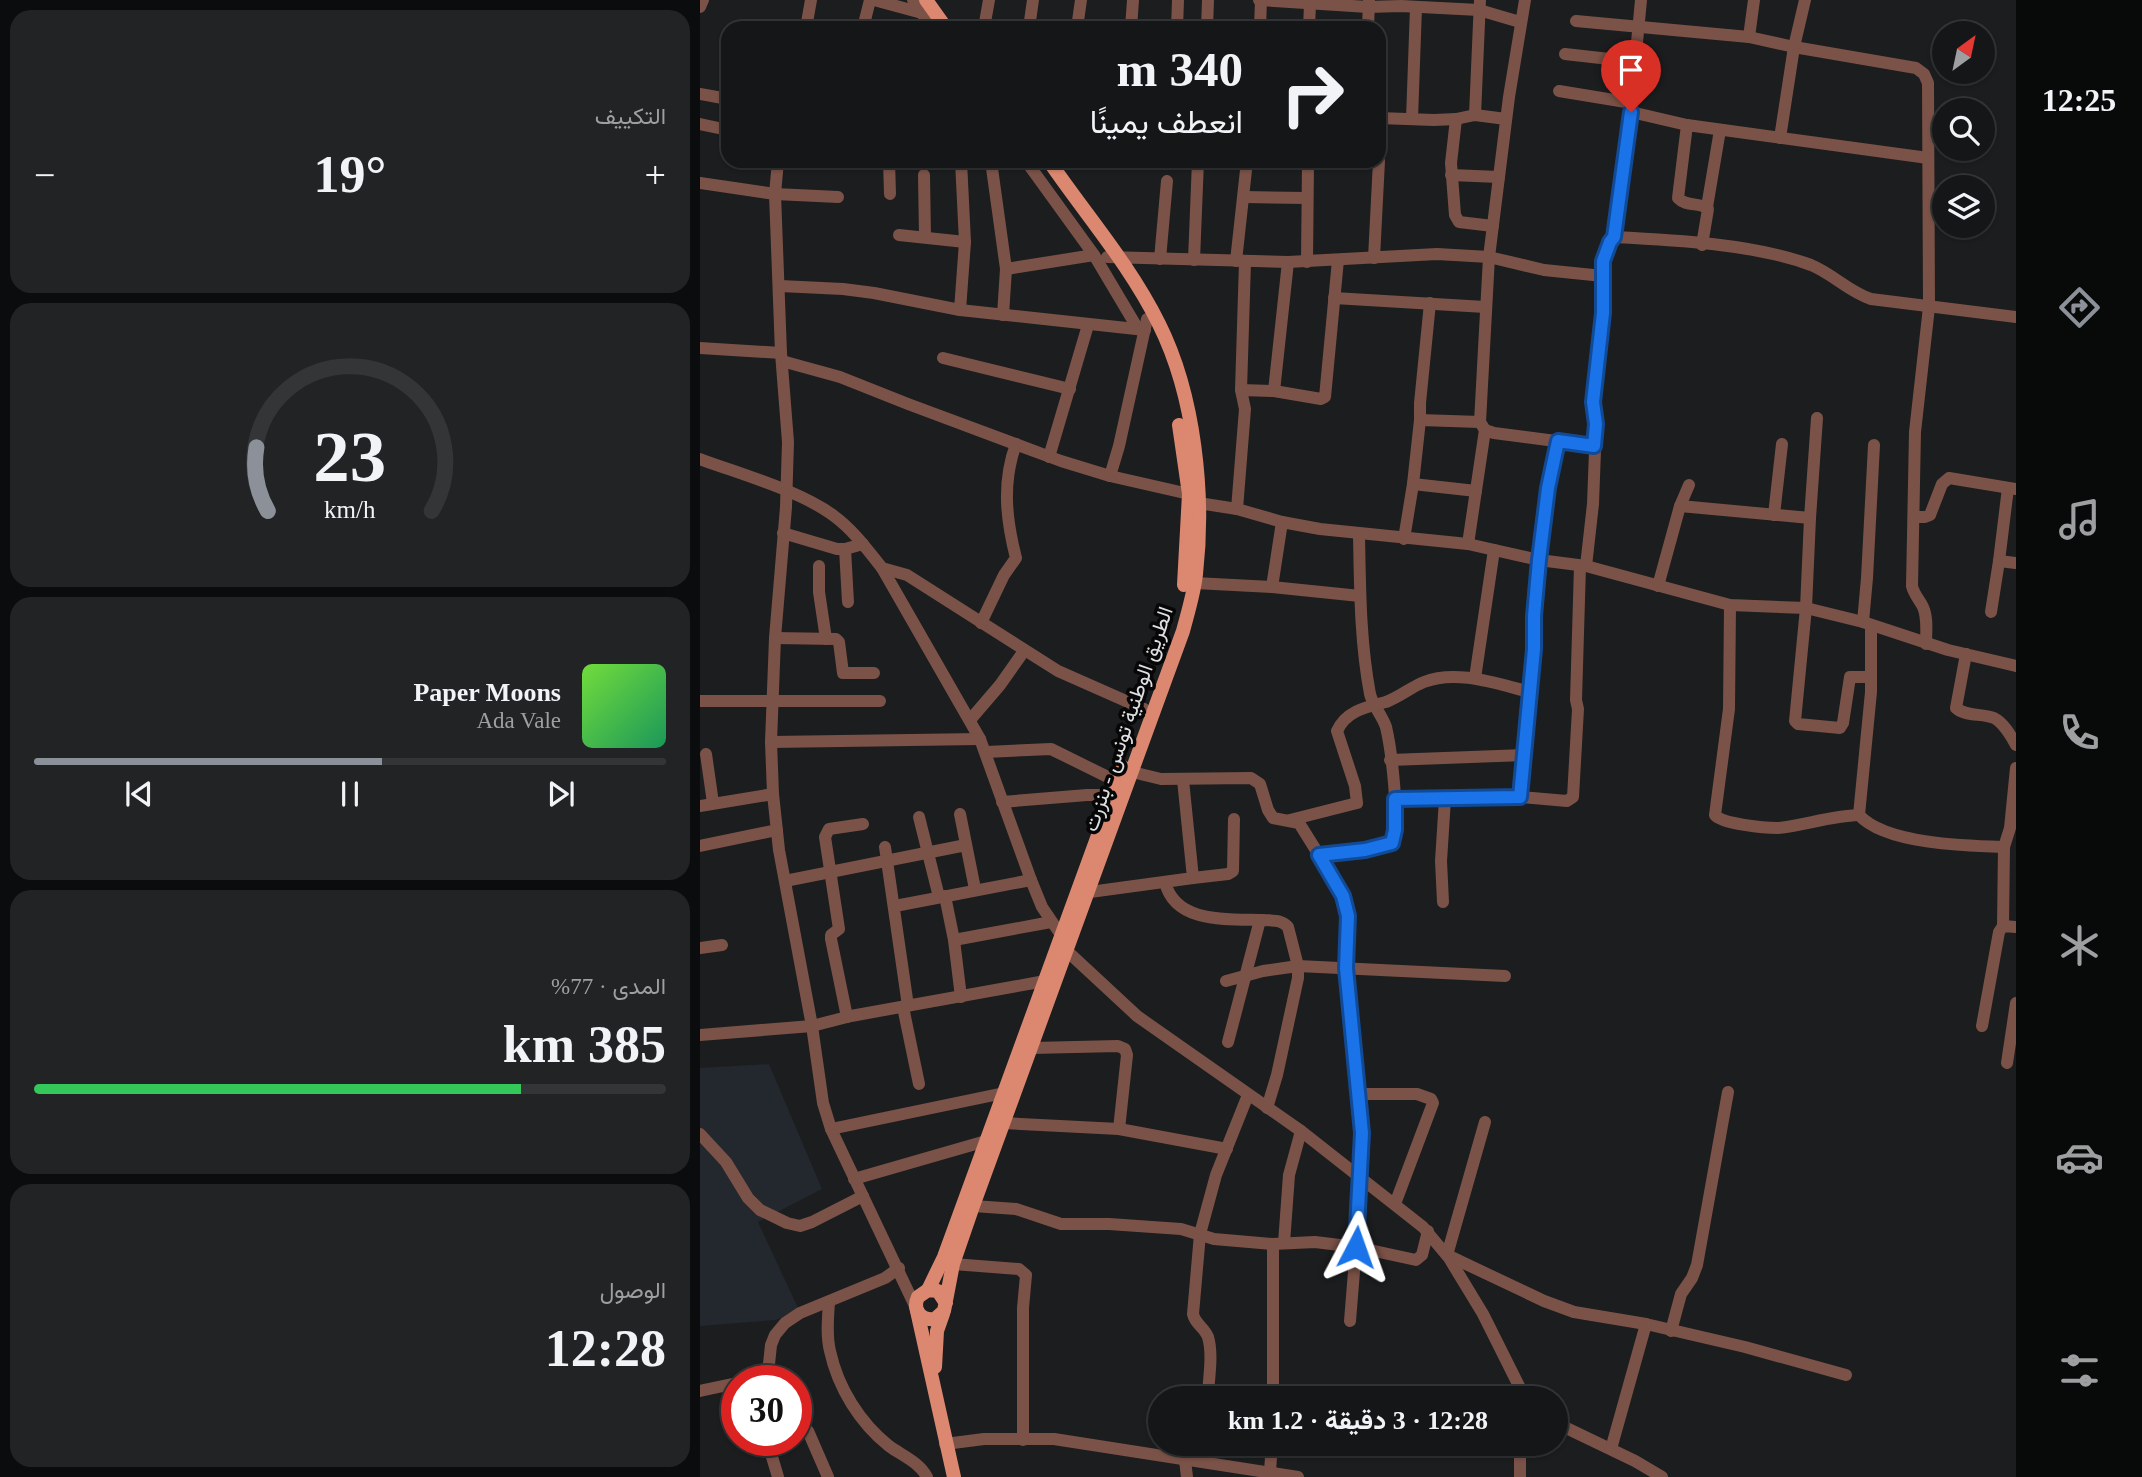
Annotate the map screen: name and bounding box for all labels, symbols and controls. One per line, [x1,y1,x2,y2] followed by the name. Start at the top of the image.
[1932,21,1995,84] north arrow
[1932,21,1995,238] map controls
[1601,40,1661,112] pin
[1116,42,1243,97] text: 340 m
[1267,49,1358,140] icon: right
[1612,51,1650,89] icon: arrive
[2042,82,2116,118] text: 12:25
[1932,98,1995,161] button: search
[595,104,666,129] text: التكييف
[1090,104,1243,140] text: انعطف يمينًا
[314,146,386,203] text: 19°
[34,154,55,196] text: −
[645,154,666,196] text: +
[1932,175,1995,238] button: layers
[2055,283,2104,332] icon: directions
[314,417,386,498] text: 23
[2055,495,2104,544] icon: music
[324,496,376,523] text: km/h
[1078,603,1179,835] street label: الطريق الوطنية تونس - بنزرت
[413,678,561,707] text: Paper Moons
[476,708,561,733] text: Ada Vale
[2055,708,2104,757] icon: phone
[120,775,158,813] icon: previous
[331,775,369,813] icon: pause
[542,775,580,813] icon: next
[2055,921,2104,970] icon: climate
[551,974,666,999] text: المدى · 77%
[503,1016,666,1073] text: 385 km
[2055,1133,2104,1182] icon: car
[1319,1210,1393,1284] position arrow
[600,1278,666,1303] text: الوصول
[545,1320,666,1377] text: 12:28
[2055,1346,2104,1395] icon: filters
[721,1365,812,1456] speed limit sign: 30
[1228,1406,1488,1435] text: 12:28 · 3 دقيقة · 1.2 km

